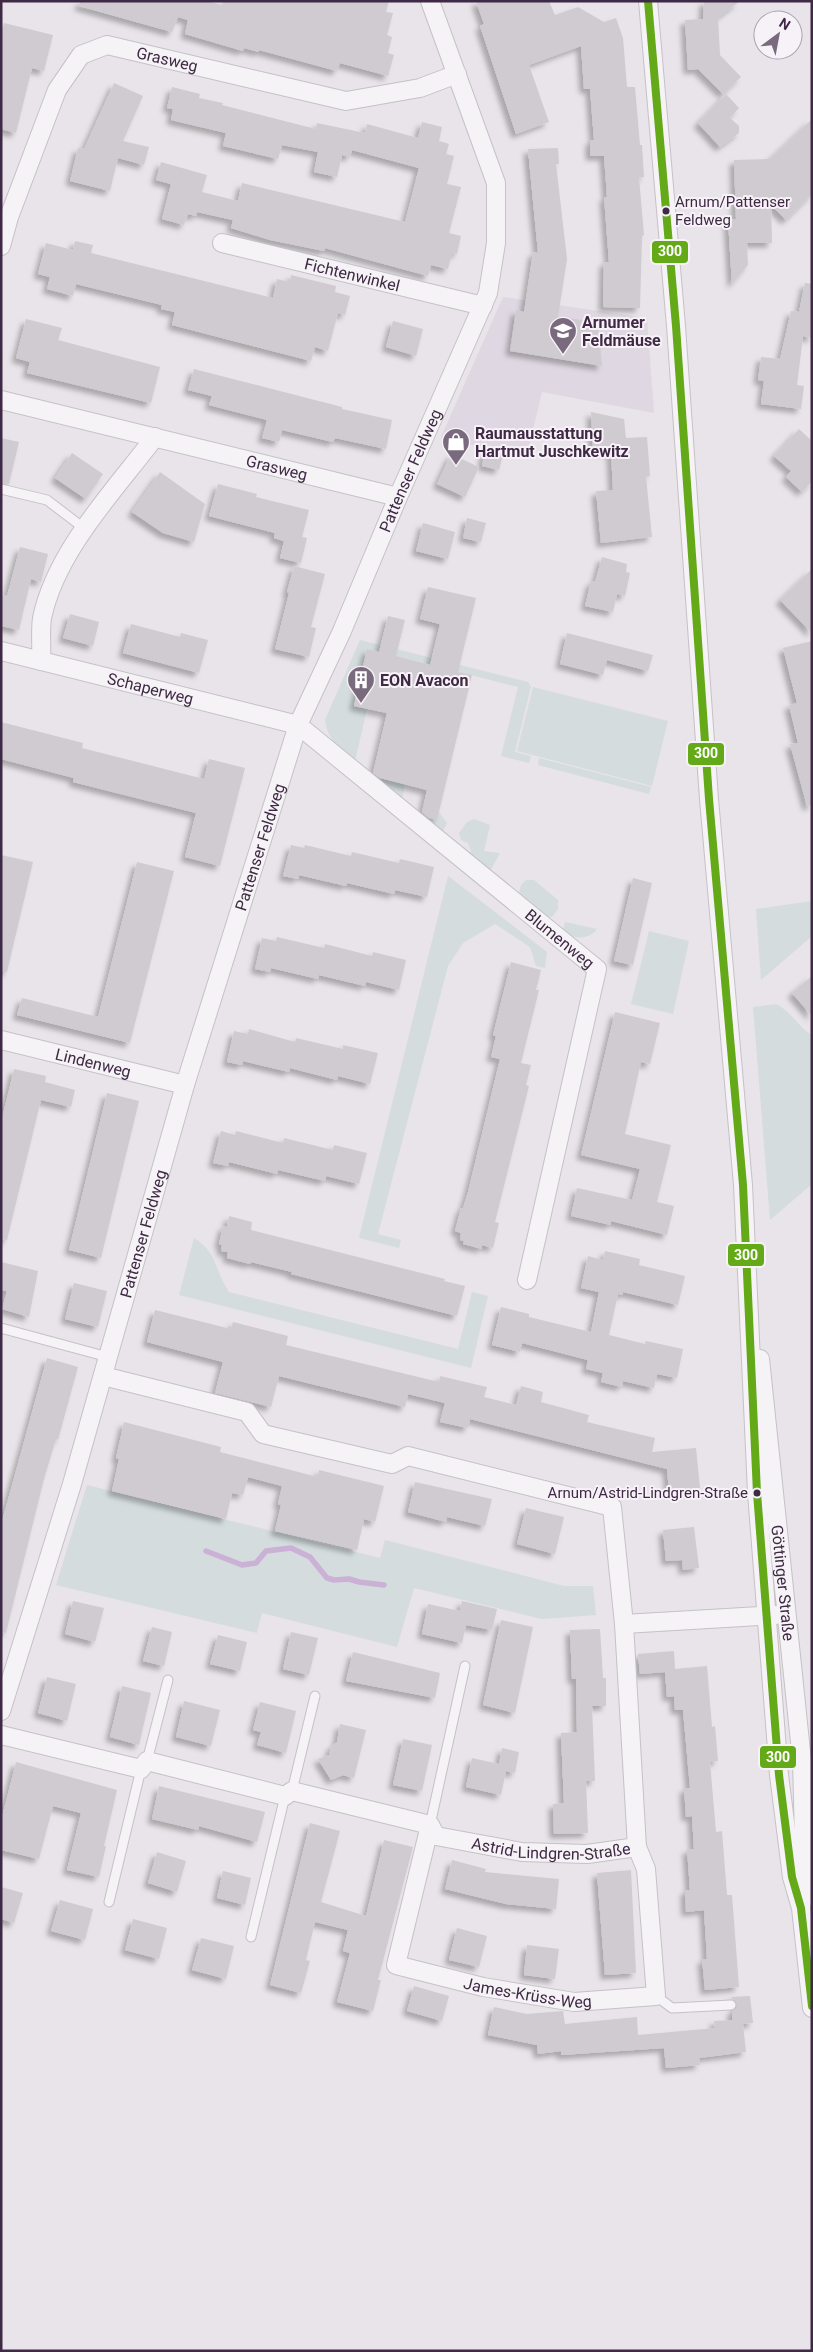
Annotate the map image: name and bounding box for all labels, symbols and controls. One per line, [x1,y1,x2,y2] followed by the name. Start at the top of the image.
[753,10,803,60] north arrow
[776,15,793,33] text: N
[135,43,200,75] street label: Grasweg
[675,193,790,229] place label: Arnum/Pattenser Feldweg
[661,206,671,216] marker: Arnum/Pattenser Feldweg
[651,240,689,264] line badge: 300
[658,243,682,259] text: 300
[303,254,402,295] street label: Fichtenwinkel
[582,313,661,350] place label: Arnumer Feldmäuse
[548,316,578,355] school or university icon: Arnumer Feldmäuse
[375,406,445,535] street label: Pattenser Feldweg
[475,424,629,461] place label: Raumausstattung Hartmut Juschkewitz
[441,427,471,466] shop icon: Raumausstattung Hartmut Juschkewitz
[244,451,309,484] street label: Grasweg
[346,665,376,704] building icon: EON Avacon
[105,668,195,708] street label: Schaperweg
[380,671,469,690] place label: EON Avacon
[687,742,725,766] line badge: 300
[694,745,718,761] text: 300
[231,781,289,913] street label: Pattenser Feldweg
[521,905,598,972] street label: Blumenweg
[54,1044,133,1081] street label: Lindenweg
[116,1167,170,1300] street label: Pattenser Feldweg
[727,1243,765,1267] line badge: 300
[734,1247,758,1263] text: 300
[548,1484,748,1502] place label: Arnum/Astrid-Lindgren-Straße
[752,1488,762,1498] marker: Arnum/Astrid-Lindgren-Straße
[768,1524,799,1642] street label: Göttinger Straße
[759,1745,797,1769] line badge: 300
[766,1749,790,1765] text: 300
[470,1833,632,1864] street label: Astrid-Lindgren-Straße
[462,1973,592,2011] street label: James-Krüss-Weg

